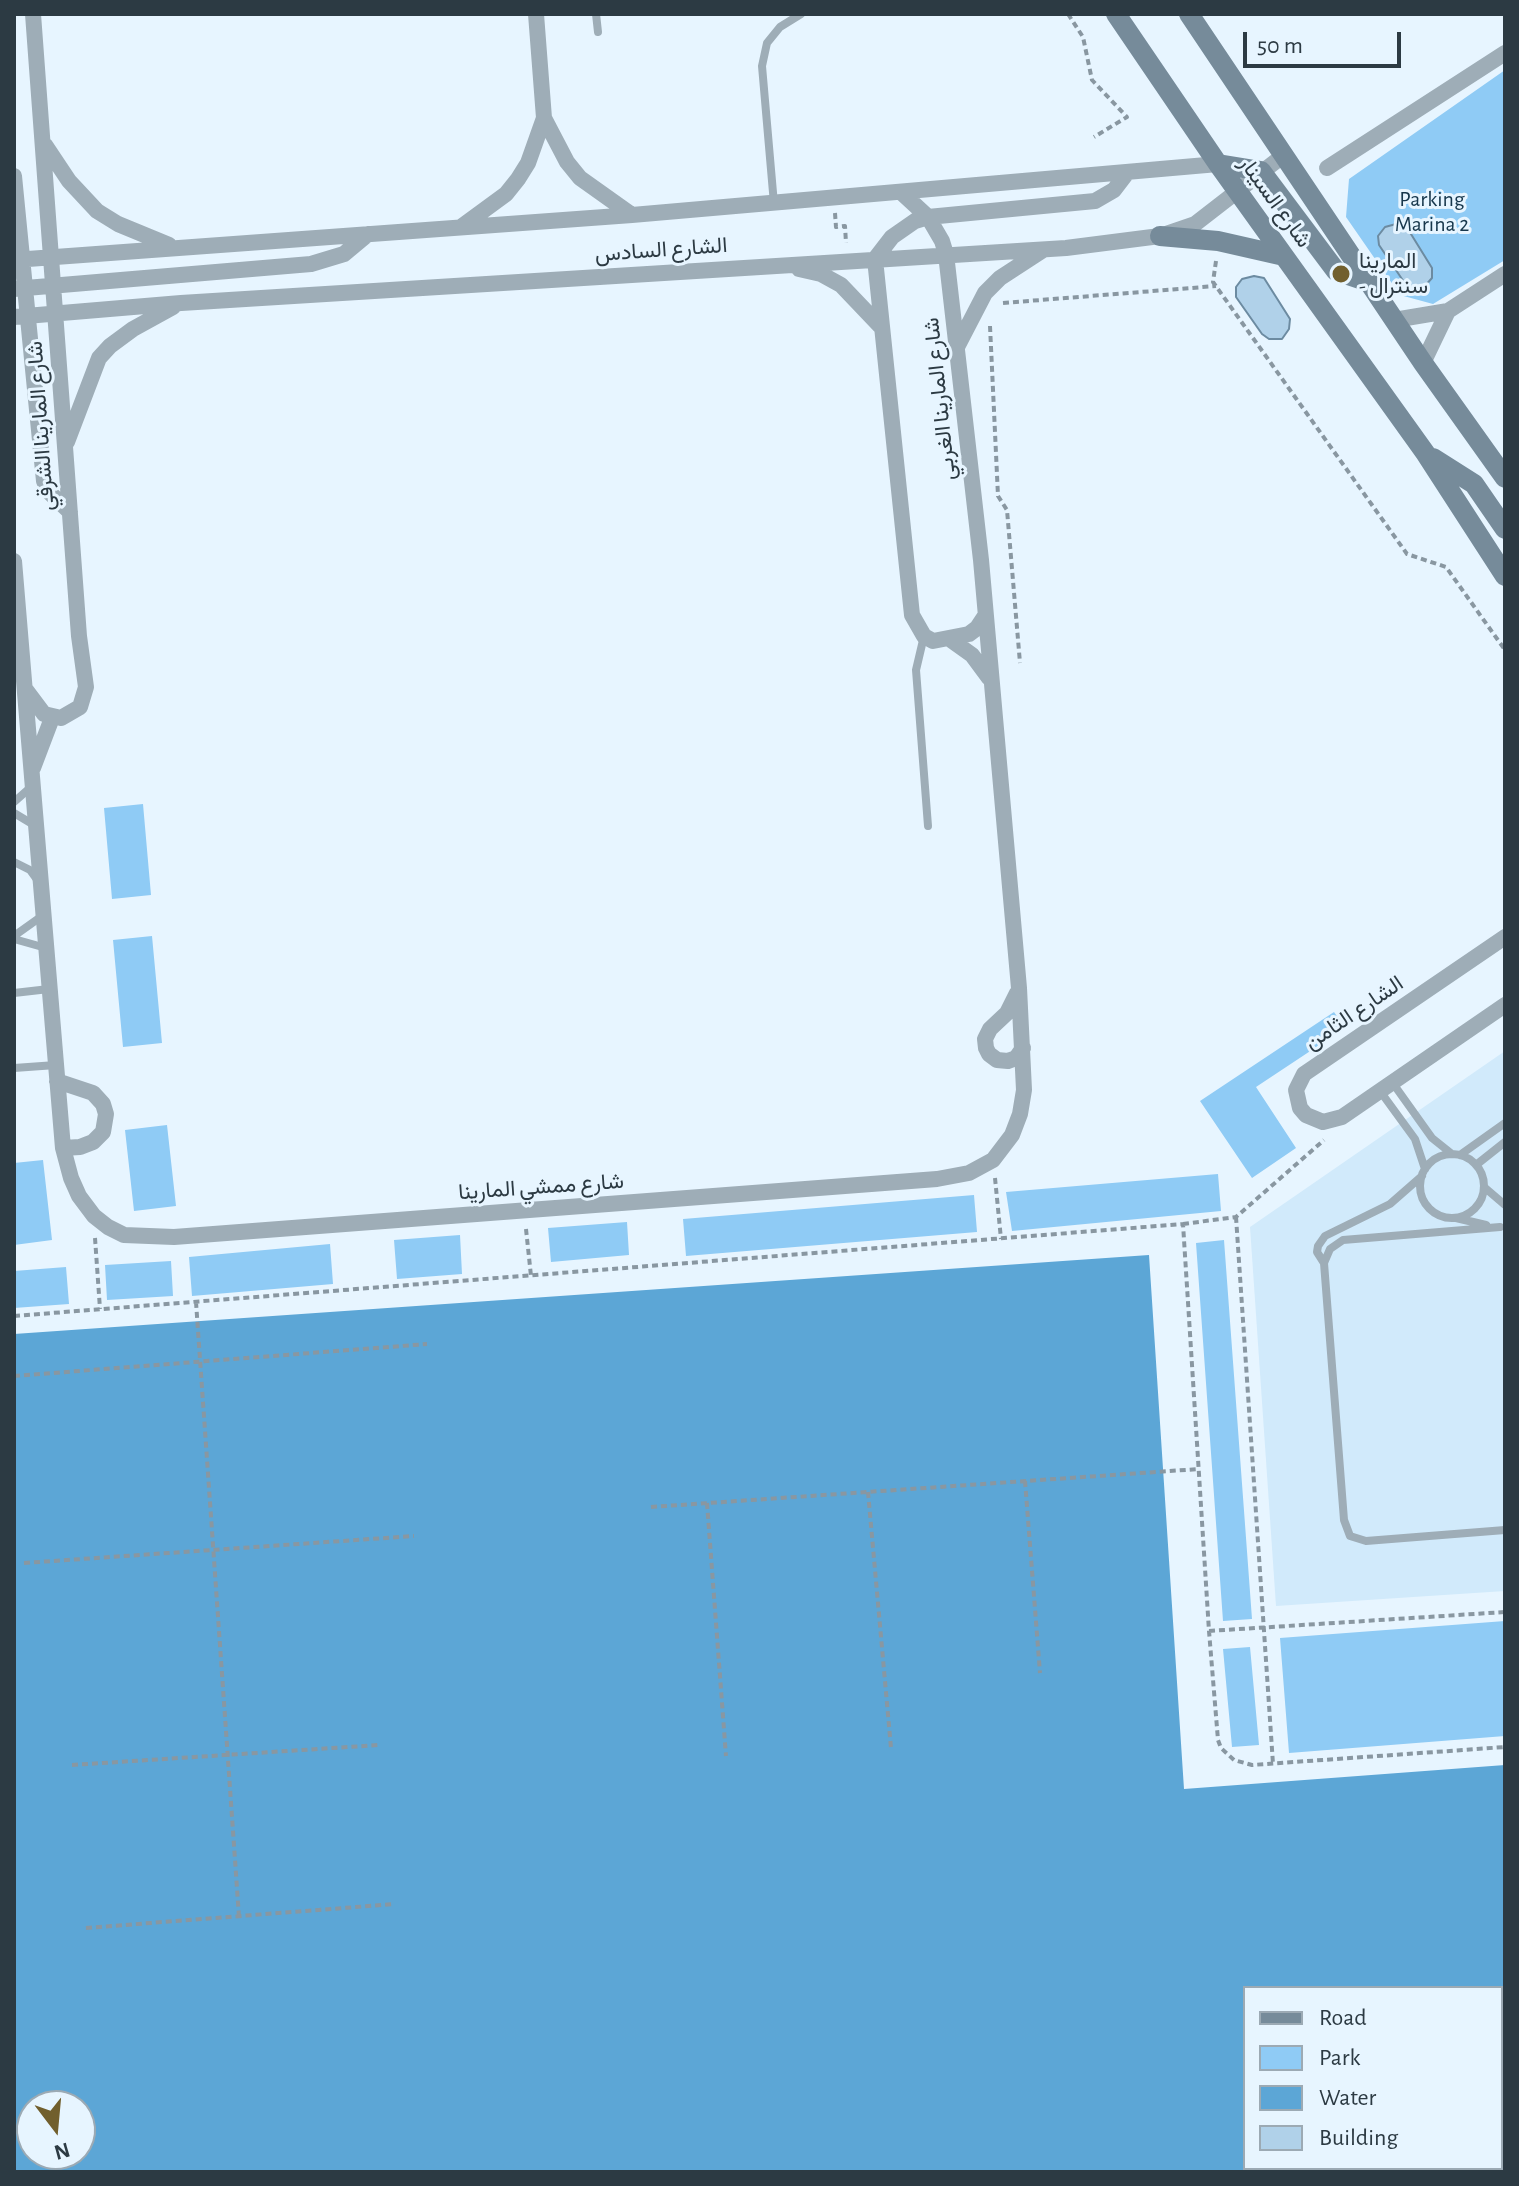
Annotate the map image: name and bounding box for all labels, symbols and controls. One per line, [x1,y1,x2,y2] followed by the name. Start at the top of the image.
[1247,16,1405,66] scale bar
[1257,34,1303,58] text: 50 m
[1233,151,1317,253] street label: شارع السينار
[1395,186,1469,238] park label: Parking Marina 2
[594,232,728,268] street label: الشارع السادس
[1359,248,1428,300] place label: المارينا - سنترال
[1330,263,1352,285] marker: المارينا - سنترال
[918,316,962,482] street label: شارع المارينا الغربي
[22,340,60,512] street label: شارع المارينا الشرقي
[1299,970,1409,1056] street label: الشارع الثامن
[457,1168,625,1206] street label: شارع ممشي المارينا
[1243,1986,1503,2170] legend
[1319,2006,1367,2030] text: Road
[1319,2046,1360,2070] text: Park
[1319,2086,1376,2110] text: Water
[16,2090,96,2170] north arrow
[1319,2126,1398,2150] text: Building
[52,2138,72,2164] text: N

